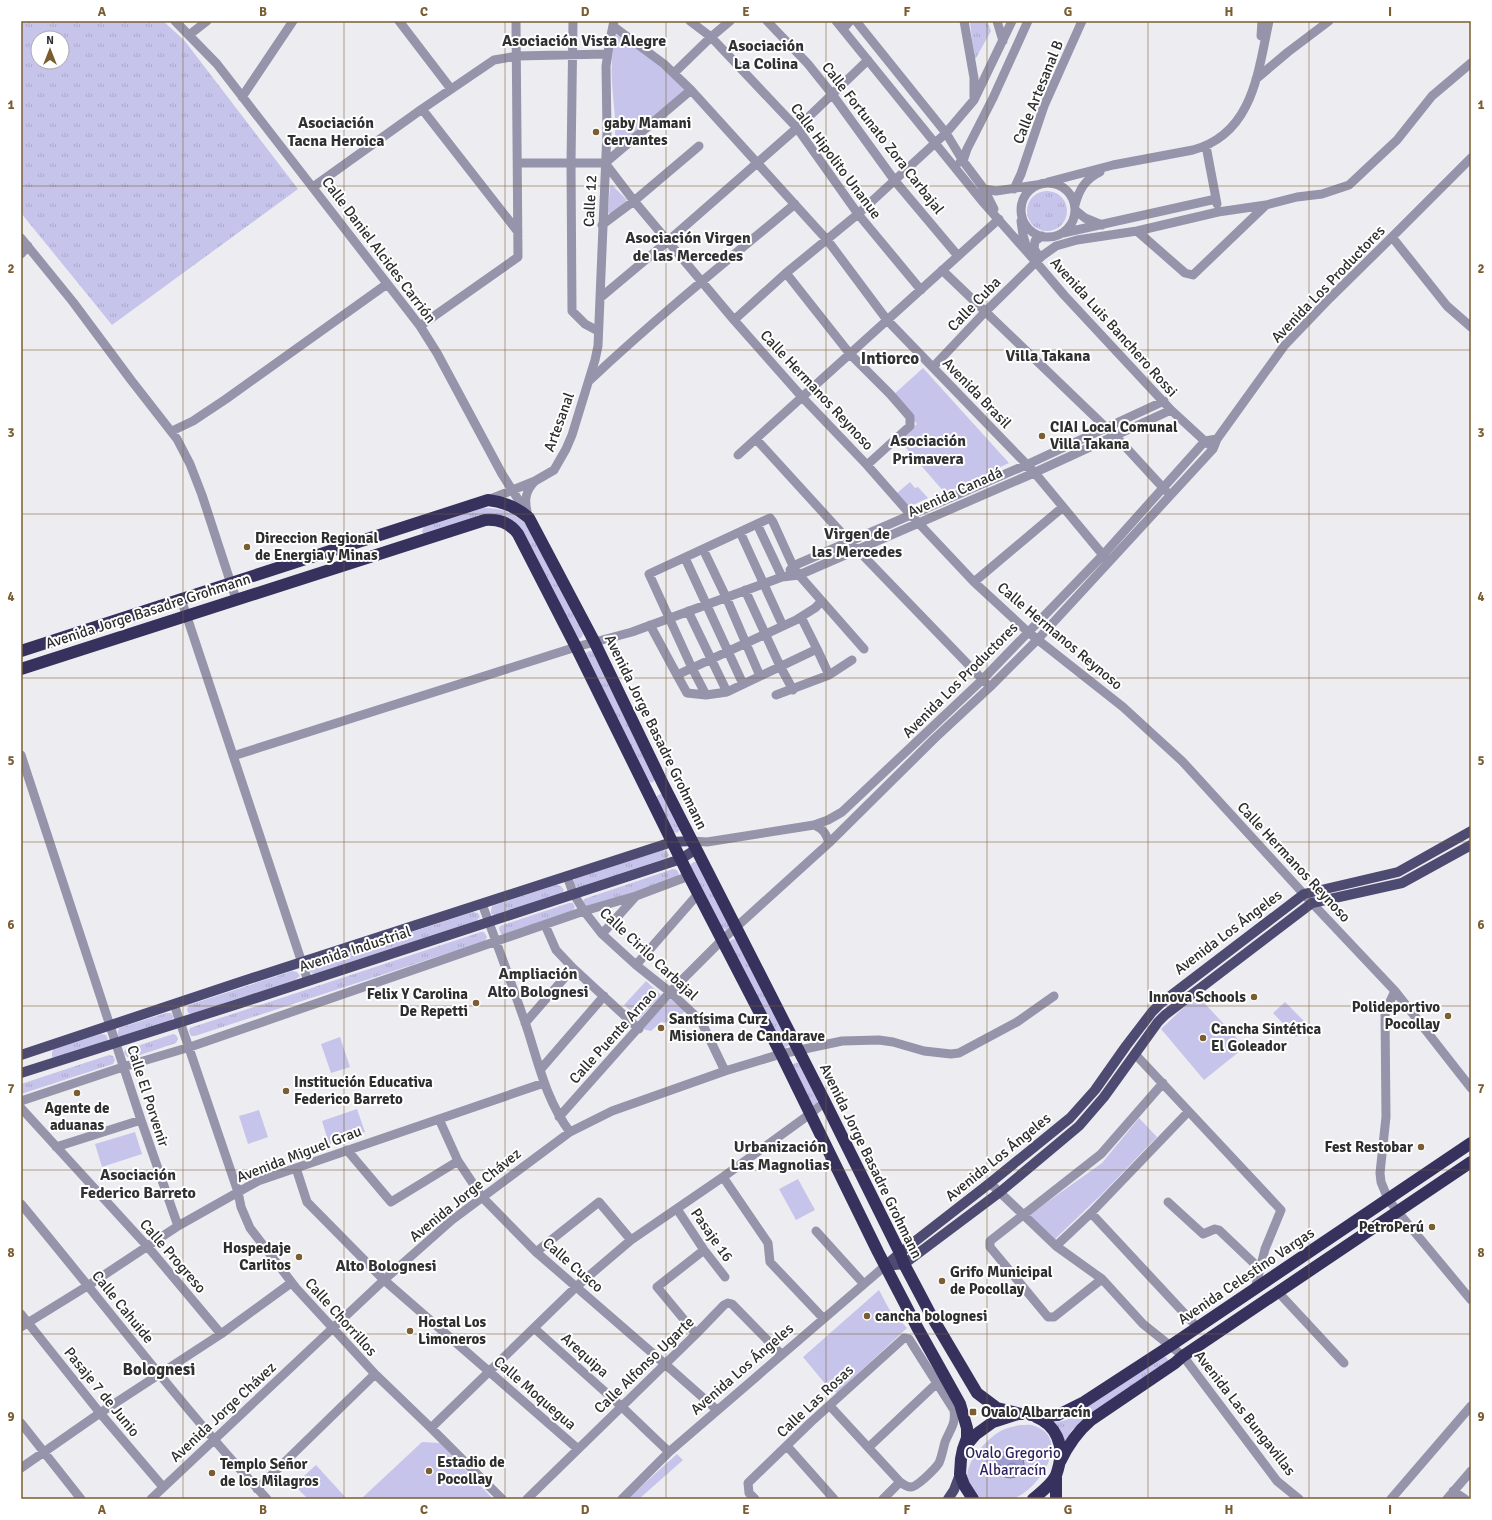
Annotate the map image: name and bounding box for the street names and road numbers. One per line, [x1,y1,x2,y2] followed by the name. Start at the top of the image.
[1009,38,1067,146] street label: Calle Artesanal B
[818,58,948,218] street label: Calle Fortunato Zora Carbajal
[787,100,885,222] street label: Calle Hipolito Unanue
[318,173,440,327] street label: Calle Daniel Alcides Carrión
[580,175,600,227] street label: Calle 12
[1267,221,1389,346] street label: Avenida Los Productores
[1047,254,1181,400] street label: Avenida Luis Banchero Rossi
[944,273,1004,335] street label: Calle Cuba
[757,326,878,454] street label: Calle Hermanos Reynoso
[939,354,1015,432] street label: Avenida Brasil
[540,390,578,454] street label: Artesanal
[905,463,1005,521] street label: Avenida Canadá
[43,569,253,653] street label: Avenida Jorge Basadre Grohmann
[994,578,1126,694] street label: Calle Hermanos Reynoso
[898,618,1022,742] street label: Avenida Los Productores
[601,632,711,832] street label: Avenida Jorge Basadre Grohmann
[1234,798,1355,926] street label: Calle Hermanos Reynoso
[1170,885,1286,978] street label: Avenida Los Ángeles
[596,904,702,1004] street label: Calle Cirilo Carbajal
[297,922,413,976] street label: Avenida Industrial
[565,984,661,1087] street label: Calle Puente Arnao
[123,1043,173,1150] street label: Calle El Porvenir
[816,1061,926,1261] street label: Avenida Jorge Basadre Grohmann
[941,1108,1055,1205] street label: Avenida Los Ángeles
[234,1122,364,1186] street label: Avenida Miguel Grau
[406,1144,525,1245] street label: Avenida Jorge Chávez
[687,1205,737,1265] street label: Pasaje 16
[136,1215,210,1297] street label: Calle Progreso
[1174,1223,1318,1328] street label: Avenida Celestino Vargas
[539,1234,607,1296] street label: Calle Cusco
[88,1267,158,1347] street label: Calle Cahuide
[301,1274,381,1360] street label: Calle Chorrillos
[590,1313,698,1417] street label: Calle Alfonso Ugarte
[686,1318,797,1419] street label: Avenida Los Ángeles
[558,1329,612,1381] street label: Arequipa
[60,1344,144,1441] street label: Pasaje 7 de Junio
[1191,1347,1300,1479] street label: Avenida Las Bungavillas
[490,1352,580,1434] street label: Calle Moquegua
[166,1358,280,1466] street label: Avenida Jorge Chávez
[773,1361,857,1441] street label: Calle Las Rosas

